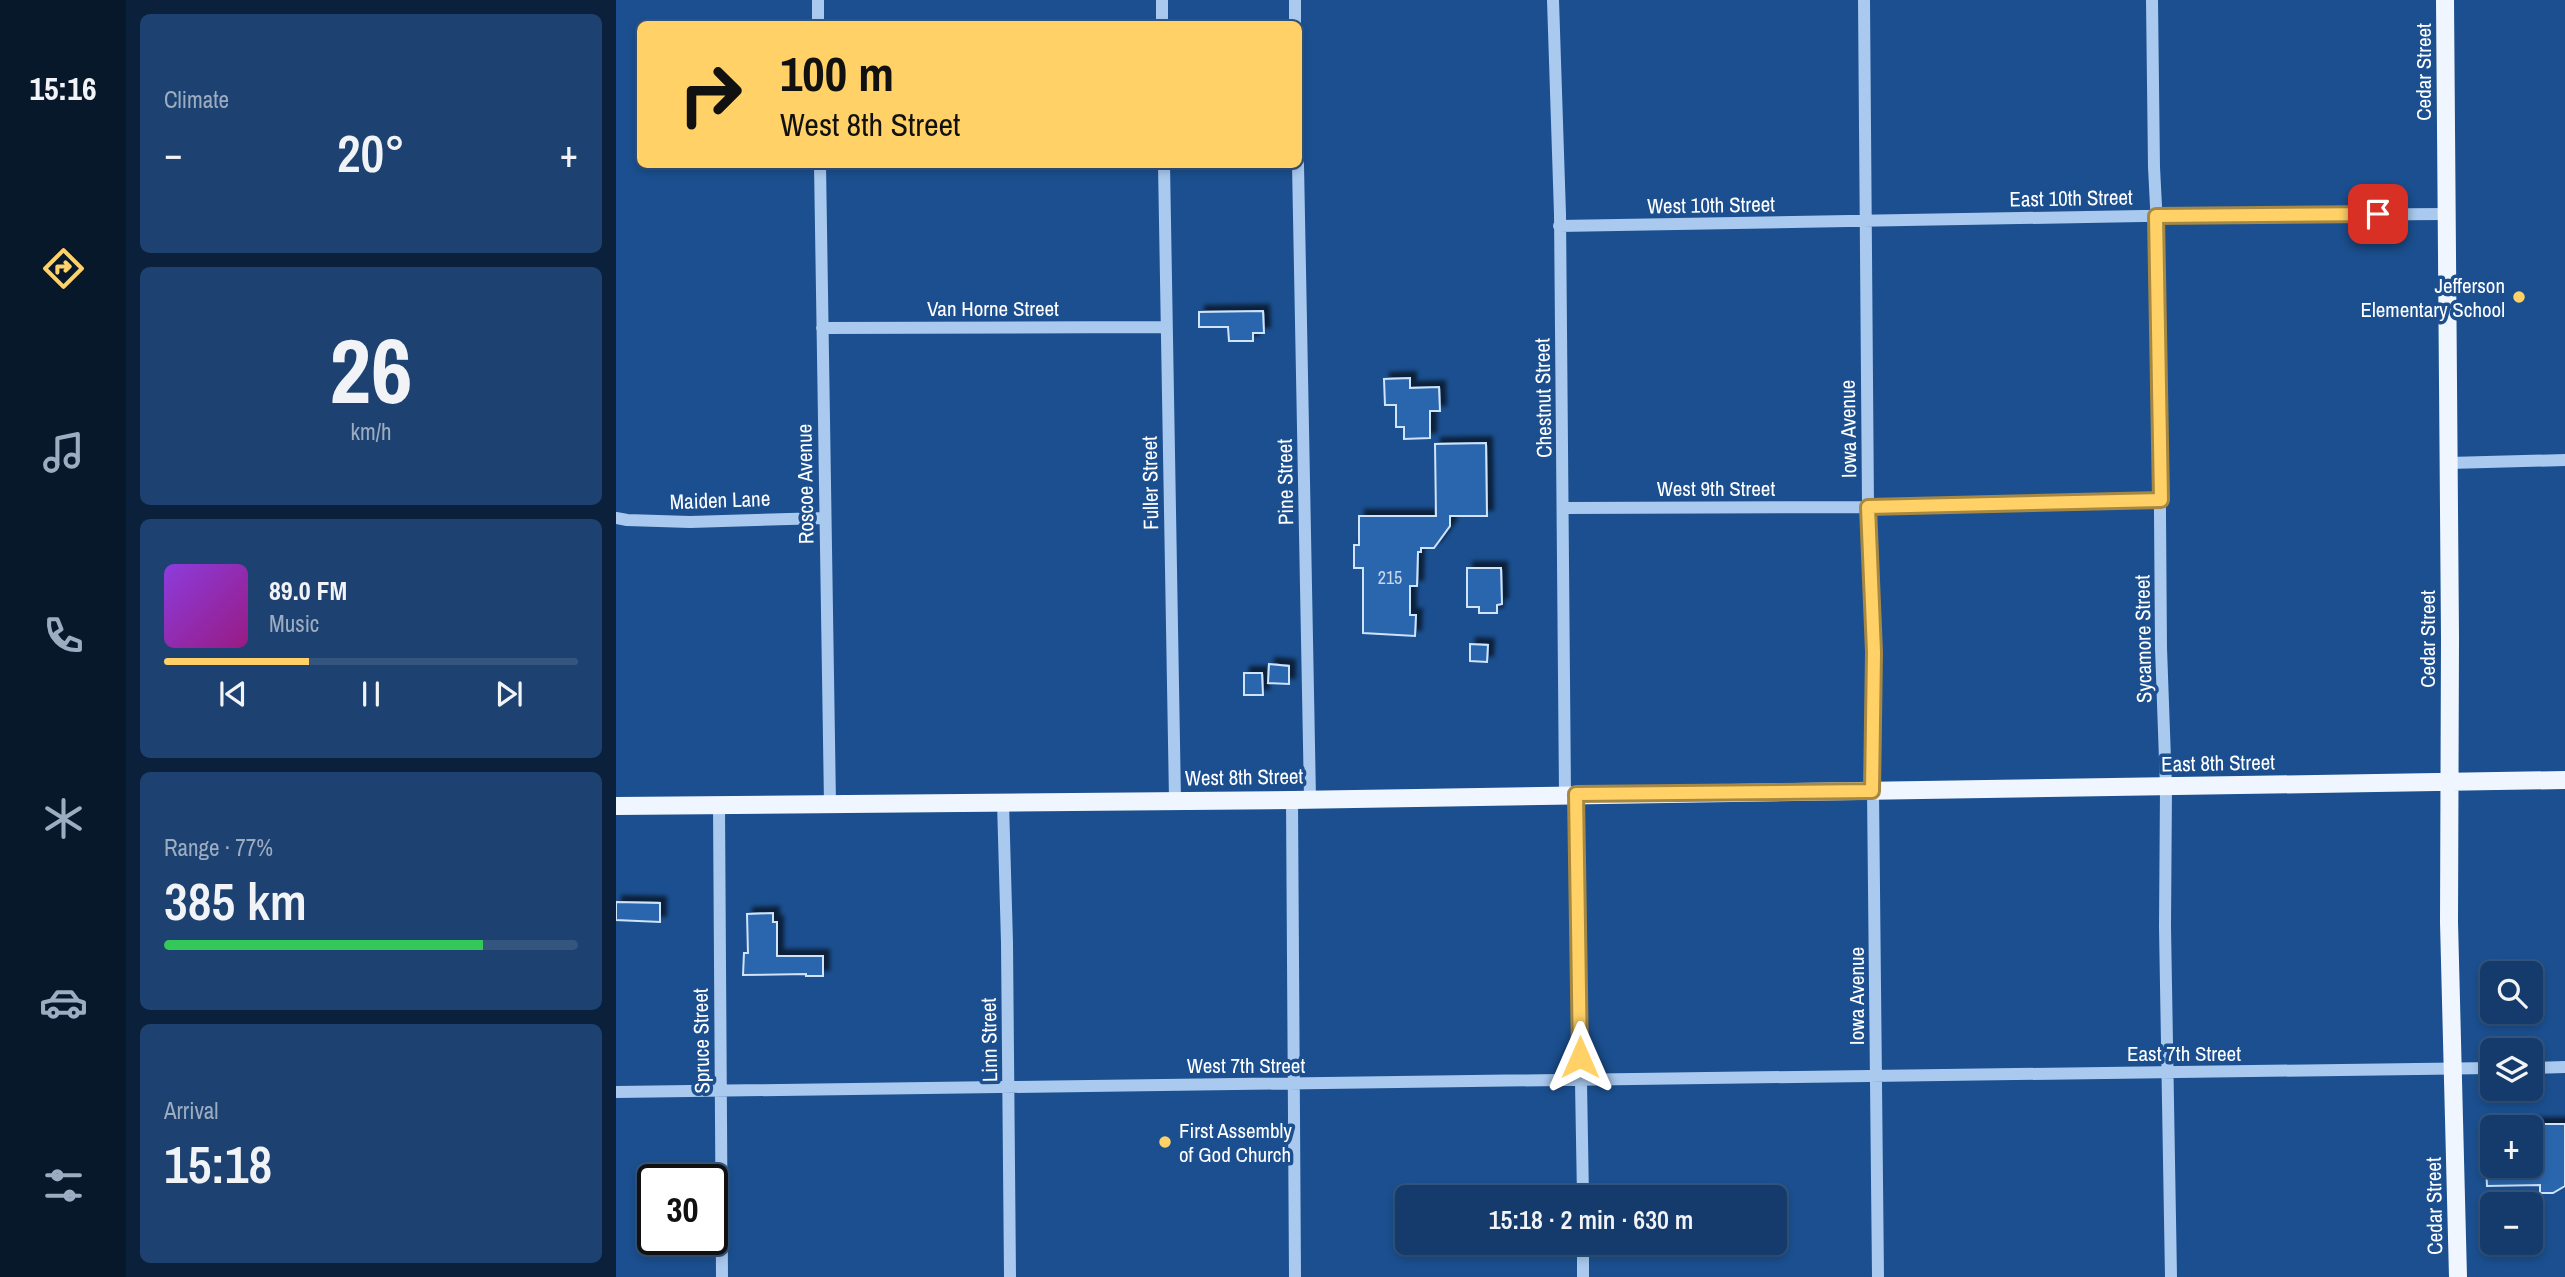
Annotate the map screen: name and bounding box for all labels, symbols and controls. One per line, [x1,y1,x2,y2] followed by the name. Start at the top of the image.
[2409,23,2438,121] street label: Cedar Street
[780,40,894,106] text: 100 m
[665,49,756,140] icon: right
[29,67,97,110] text: 15:16
[164,84,229,115] text: Climate
[780,103,960,146] text: West 8th Street
[337,118,405,188] text: 20°
[164,128,182,179] text: −
[560,128,578,179] text: +
[2009,182,2133,214] street label: East 10th Street
[2348,184,2408,244] pin
[1647,189,1775,221] street label: West 10th Street
[2359,195,2397,233] icon: arrive
[39,244,88,293] icon: directions
[2360,271,2505,324] place label: Jefferson Elementary School
[2511,289,2527,305] marker: Jefferson Elementary School
[927,294,1059,323] street label: Van Horne Street
[330,309,413,431] text: 26
[1527,338,1559,458] street label: Chestnut Street
[1833,380,1863,478] street label: Iowa Avenue
[351,416,391,447] text: km/h
[789,424,821,544] street label: Roscoe Avenue
[39,428,88,477] icon: music
[1135,436,1165,530] street label: Fuller Street
[1270,438,1300,525] street label: Pine Street
[1657,474,1775,503] street label: West 9th Street
[669,484,771,516] street label: Maiden Lane
[1378,565,1402,590] house number: 215
[269,573,347,608] text: 89.0 FM
[2127,574,2159,703] street label: Sycamore Street
[2413,590,2442,688] street label: Cedar Street
[269,608,319,639] text: Music
[39,611,88,660] icon: phone
[214,675,252,713] icon: previous
[352,675,390,713] icon: pause
[490,675,528,713] icon: next
[2161,748,2275,778] street label: East 8th Street
[1185,761,1304,793] street label: West 8th Street
[39,794,88,843] icon: climate
[164,832,273,863] text: Range · 77%
[164,866,307,936] text: 385 km
[1842,947,1871,1045] street label: Iowa Avenue
[2480,961,2543,1255] map controls
[2480,961,2543,1024] button: search
[39,978,88,1027] icon: car
[686,988,716,1094] street label: Spruce Street
[974,997,1004,1082] street label: Linn Street
[1543,1020,1617,1094] position arrow
[2480,1038,2543,1101] button: layers
[2127,1039,2241,1068] street label: East 7th Street
[1187,1051,1305,1080] street label: West 7th Street
[164,1095,219,1126] text: Arrival
[2480,1115,2543,1178] button: +
[1179,1116,1292,1169] place label: First Assembly of God Church
[164,1129,272,1199] text: 15:18
[1157,1134,1173,1150] marker: First Assembly of God Church
[2419,1157,2449,1255] street label: Cedar Street
[39,1161,88,1210] icon: filters
[637,1164,728,1255] speed limit sign: 30
[2480,1192,2543,1255] button: −
[1489,1202,1693,1237] text: 15:18 · 2 min · 630 m

